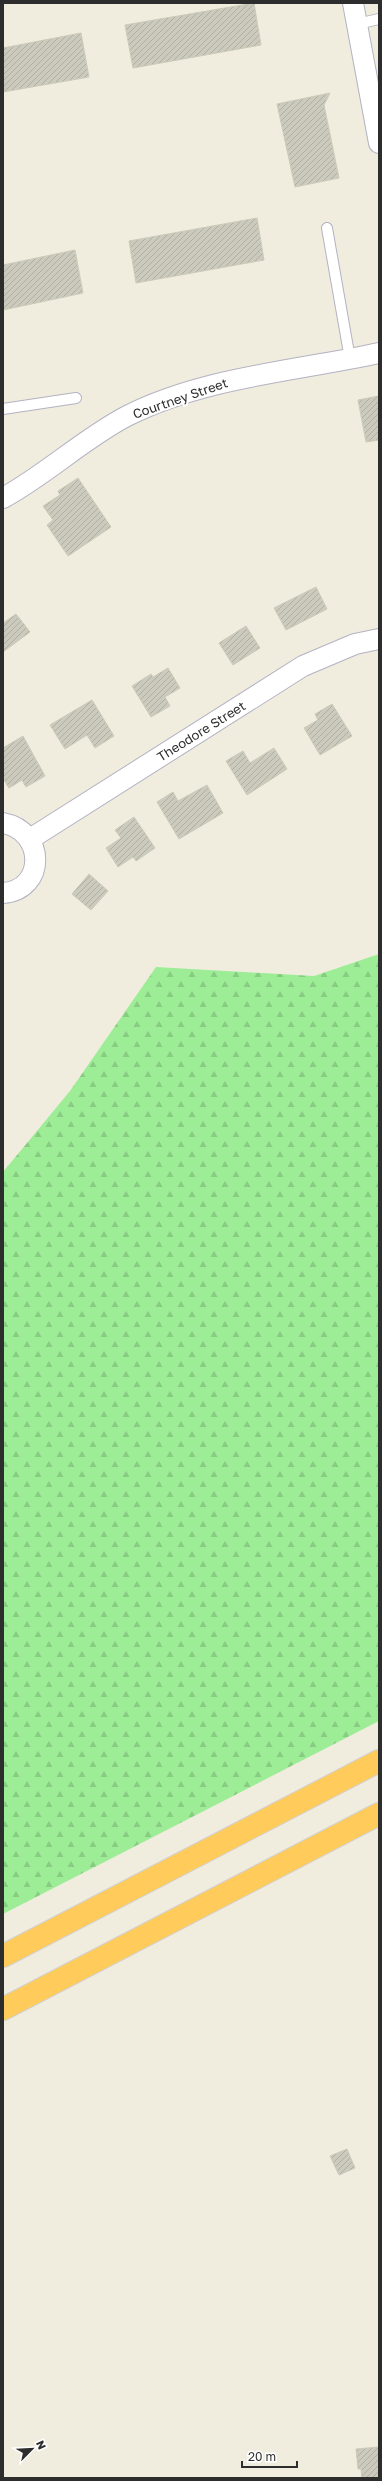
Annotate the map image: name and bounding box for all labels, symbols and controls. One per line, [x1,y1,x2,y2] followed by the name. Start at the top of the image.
[130,374,230,422] street label: Courtney Street
[154,697,248,765] street label: Theodore Street
[12,2429,52,2469] north arrow
[34,2438,49,2451] text: N
[242,2443,297,2469] scale bar
[248,2449,276,2464] text: 20 m

